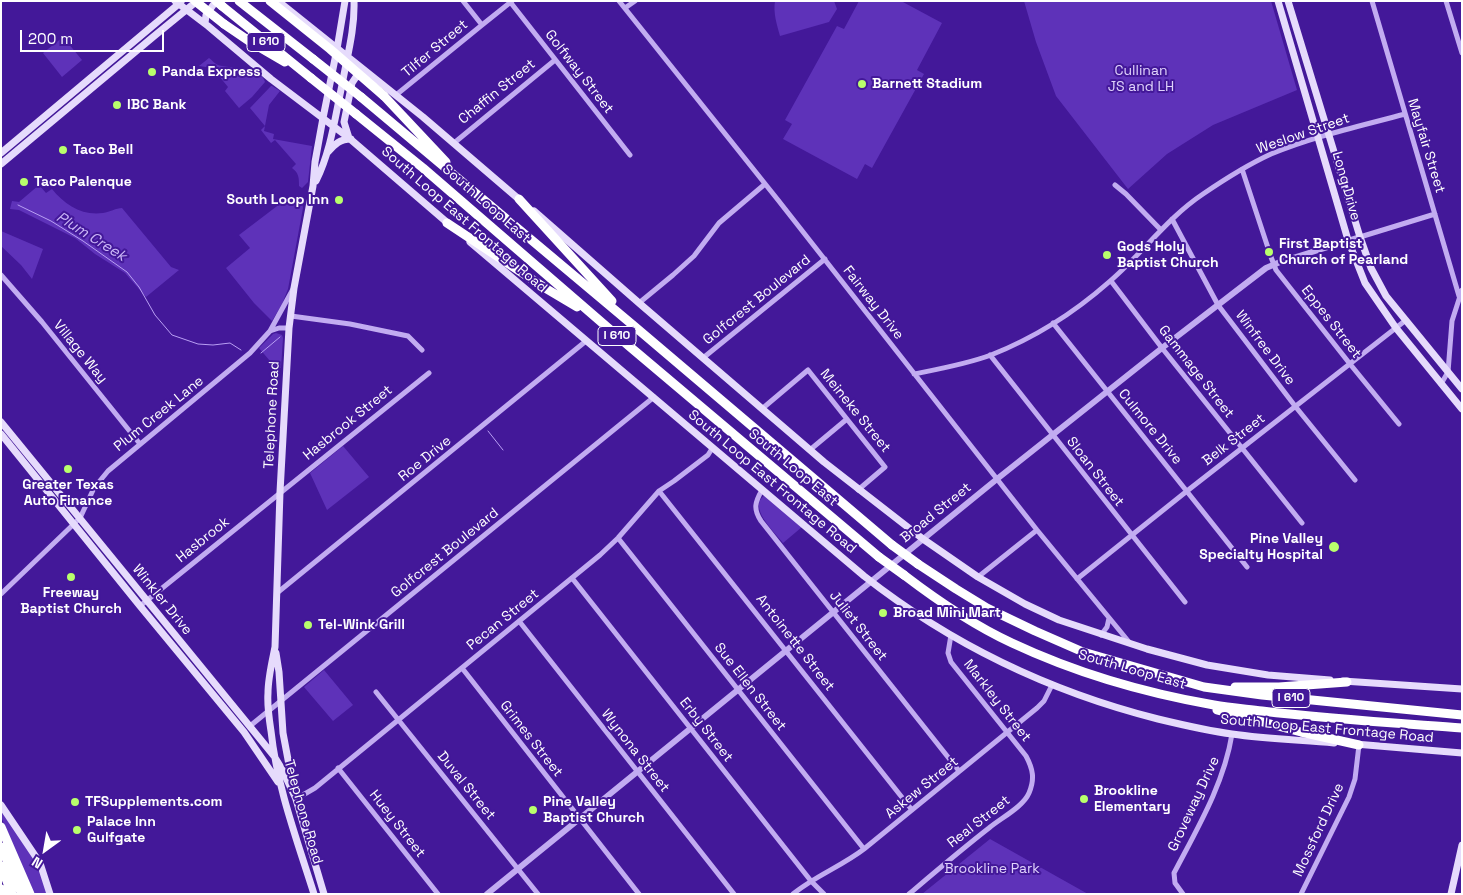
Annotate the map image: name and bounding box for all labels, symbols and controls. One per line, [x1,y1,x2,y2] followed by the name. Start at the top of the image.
[399,17,471,81] street label: Tilfer Street
[22,20,166,52] scale bar
[541,27,617,117] street label: Golfway Street
[28,29,73,48] text: 200 m
[247,32,285,52] road number: I 610
[455,56,539,128] street label: Chaffin Street
[1108,63,1174,95] park label: Cullinan JS and LH
[162,64,261,80] place label: Panda Express
[146,66,158,78] marker: Panda Express
[872,76,982,92] place label: Barnett Stadium
[856,78,868,90] marker: Barnett Stadium
[127,97,186,113] place label: IBC Bank
[1404,97,1448,195] street label: Mayfair Street
[111,99,123,111] marker: IBC Bank
[1254,110,1352,158] street label: Weslow Street
[73,142,133,158] place label: Taco Bell
[378,143,550,297] street label: South Loop East Frontage Road
[57,144,69,156] marker: Taco Bell
[1328,150,1364,222] street label: Long Drive
[438,161,534,247] street label: South Loop East
[34,174,132,190] place label: Taco Palenque
[18,176,30,188] marker: Taco Palenque
[227,192,329,208] place label: South Loop Inn
[333,194,345,206] marker: South Loop Inn
[53,208,129,266] water label: Plum Creek
[1279,236,1408,268] place label: First Baptist Church of Pearland
[1117,239,1219,272] place label: Gods Holy Baptist Church
[1263,246,1275,258] marker: First Baptist Church of Pearland
[1101,249,1113,261] marker: Gods Holy Baptist Church
[700,251,814,349] street label: Golfcrest Boulevard
[839,263,907,343] street label: Fairway Drive
[1297,282,1365,362] street label: Eppes Street
[1232,307,1298,389] street label: Winfree Drive
[49,317,111,387] street label: Village Way
[1155,322,1237,422] street label: Gammage Street
[598,326,636,346] road number: I 610
[261,361,283,469] street label: Telephone Road
[816,366,894,456] street label: Meineke Street
[111,373,207,455] street label: Plum Creek Lane
[300,382,396,464] street label: Hasbrook Street
[1114,386,1186,468] street label: Culmore Drive
[685,407,859,557] street label: South Loop East Frontage Road
[1199,410,1269,470] street label: Belk Street
[745,426,841,510] street label: South Loop East
[395,433,455,485] street label: Roe Drive
[1063,434,1127,510] street label: Sloan Street
[62,463,74,475] marker: Greater Texas Auto Finance
[22,477,114,510] place label: Greater Texas Auto Finance
[897,479,975,547] street label: Broad Street
[388,504,502,602] street label: Golfcrest Boulevard
[173,514,233,566] street label: Hasbrook
[1199,531,1323,564] place label: Pine Valley Specialty Hospital
[1327,540,1341,554] marker: Pine Valley Specialty Hospital
[128,561,196,639] street label: Winkler Drive
[65,571,77,583] marker: Freeway Baptist Church
[20,585,122,618] place label: Freeway Baptist Church
[464,586,542,654] street label: Pecan Street
[825,588,891,664] street label: Juliet Street
[752,591,838,695] street label: Antoinette Street
[893,605,1001,621] place label: Broad Mini Mart
[877,607,889,619] marker: Broad Mini Mart
[318,617,405,633] place label: Tel-Wink Grill
[302,619,314,631] marker: Tel-Wink Grill
[710,640,790,734] street label: Sue Ellen Street
[1076,647,1188,693] street label: South Loop East
[960,657,1034,745] street label: Markley Street
[1272,688,1310,708] road number: I 610
[676,694,736,766] street label: Erby Street
[496,698,566,780] street label: Grimes Street
[597,706,673,796] street label: Wynona Street
[1220,711,1434,747] street label: South Loop East Frontage Road
[433,748,499,824] street label: Duval Street
[882,753,962,823] street label: Askew Street
[1165,754,1223,854] street label: Groveway Drive
[280,758,326,866] street label: Telephone Road
[1290,781,1348,879] street label: Mossford Drive
[1094,783,1171,816] place label: Brookline Elementary
[365,787,429,861] street label: Huey Street
[944,792,1014,852] street label: Real Street
[1078,793,1090,805] marker: Brookline Elementary
[85,794,222,810] place label: TFSupplements.com
[543,794,645,826] place label: Pine Valley Baptist Church
[69,796,81,808] marker: TFSupplements.com
[527,804,539,816] marker: Pine Valley Baptist Church
[87,814,156,846] place label: Palace Inn Gulfgate
[71,824,83,836] marker: Palace Inn Gulfgate
[20,825,70,875] north arrow
[28,853,46,873] text: N
[944,861,1040,877] park label: Brookline Park

